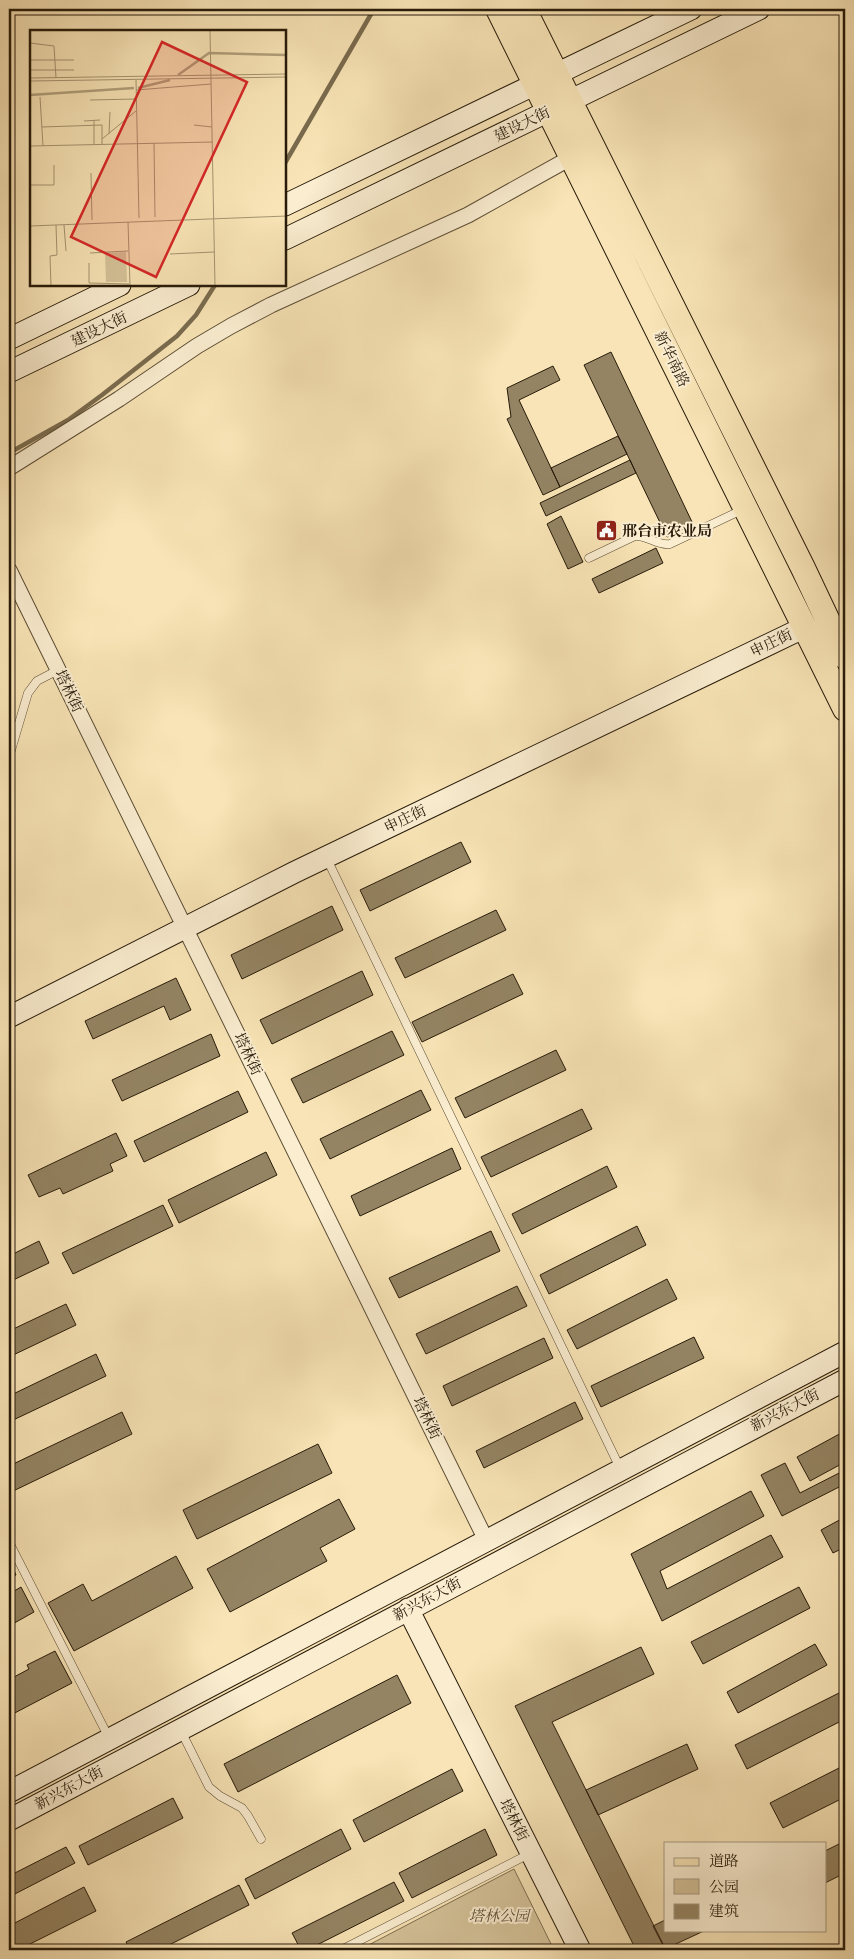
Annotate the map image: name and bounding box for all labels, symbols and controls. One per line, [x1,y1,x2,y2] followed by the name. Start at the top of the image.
[30,30,286,286] inset map
[491,103,554,148] street label: 建设大街
[68,308,131,353] street label: 建设大街
[648,328,693,391] street label: 新华南路
[594,519,618,543] public building icon: 邢台市农业局
[622,522,712,543] place label: 邢台市农业局
[747,625,796,664] street label: 申庄街
[48,667,87,716] street label: 塔林街
[381,801,430,840] street label: 申庄街
[227,1030,266,1079] street label: 塔林街
[747,1385,824,1438] street label: 新兴东大街
[406,1394,445,1443] street label: 塔林街
[390,1573,466,1627] street label: 新兴东大街
[32,1762,108,1816] street label: 新兴东大街
[493,1796,532,1846] street label: 塔林街
[664,1842,826,1932] legend
[709,1852,739,1873] text: 道路
[709,1878,739,1899] text: 公园
[709,1902,739,1923] text: 建筑
[469,1907,531,1928] park label: 塔林公园

